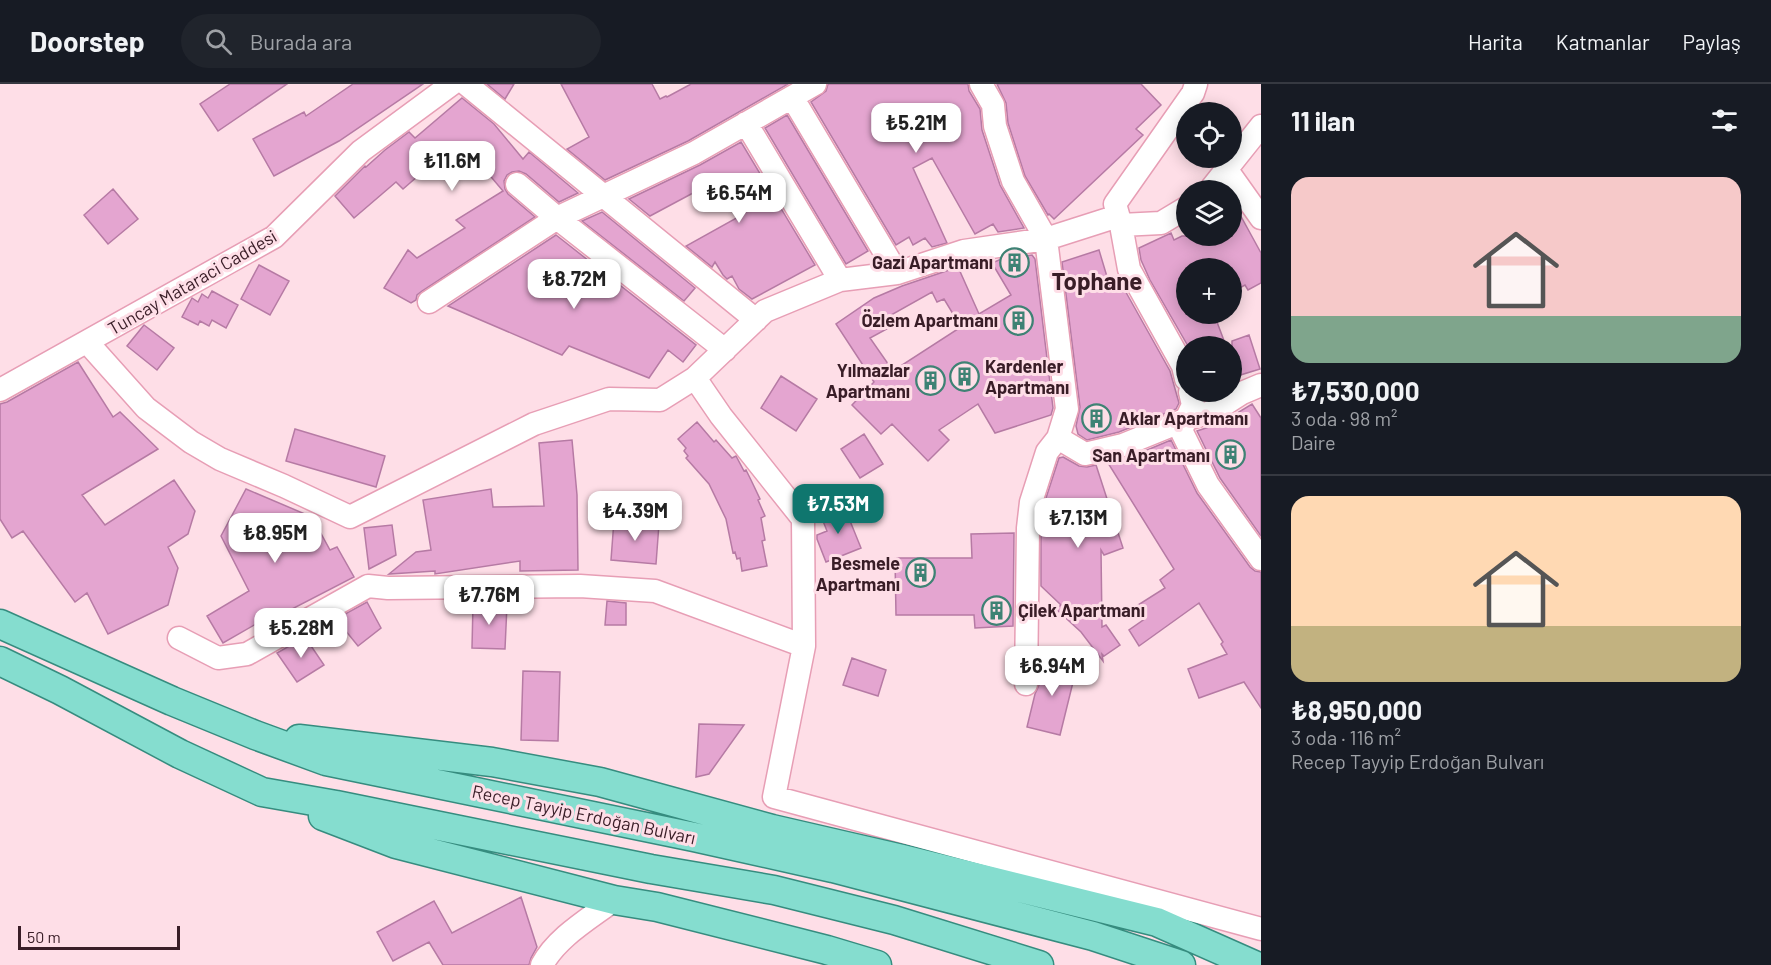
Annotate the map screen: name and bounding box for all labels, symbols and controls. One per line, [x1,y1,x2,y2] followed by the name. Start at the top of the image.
[181,14,601,68] search box
[30,24,145,58] text: Doorstep
[202,25,235,58] icon: search
[250,28,352,54] text: Burada ara
[1468,29,1523,54] text: Harita
[1556,29,1650,54] text: Katmanlar
[1683,29,1741,54] text: Paylaş
[1176,102,1242,402] map controls
[1176,102,1242,168] button: locate
[867,103,965,154] pin: ₺5.21M
[1708,104,1741,137] icon: filters
[1291,105,1355,136] text: 11 ilan
[885,110,947,134] text: ₺5.21M
[403,141,501,192] pin: ₺11.6M
[423,148,481,172] text: ₺11.6M
[690,173,788,224] pin: ₺6.54M
[706,180,772,204] text: ₺6.54M
[1176,180,1242,246] button: layers
[1462,216,1570,324] icon: home
[104,225,280,339] street label: Tuncay Mataraci Caddesi
[998,246,1030,278] building icon: Gazi Apartmanı
[872,251,993,273] place label: Gazi Apartmanı
[1176,258,1242,324] button: +
[525,259,623,310] pin: ₺8.72M
[542,266,606,290] text: ₺8.72M
[1052,266,1142,295] district label: Tophane
[1003,304,1035,336] building icon: Özlem Apartmanı
[861,309,998,331] place label: Özlem Apartmanı
[1176,336,1242,402] button: −
[985,355,1069,398] place label: Kardenler Apartmanı
[826,359,910,402] place label: Yılmazlar Apartmanı
[948,360,980,392] building icon: Kardenler Apartmanı
[915,364,947,396] building icon: Yılmazlar Apartmanı
[1291,375,1419,406] text: ₺7,530,000
[1081,402,1113,434] building icon: Aklar Apartmanı
[1291,406,1397,430] text: 3 oda · 98 m²
[1118,407,1248,429] place label: Aklar Apartmanı
[1291,430,1336,454] text: Daire
[1215,439,1247,471] building icon: San Apartmanı
[1092,444,1210,466] place label: San Apartmanı
[789,484,887,535] pin: ₺7.53M
[586,491,684,542] pin: ₺4.39M
[807,491,869,515] text: ₺7.53M
[602,498,668,522] text: ₺4.39M
[1029,498,1127,549] pin: ₺7.13M
[1048,505,1108,529] text: ₺7.13M
[226,513,324,564] pin: ₺8.95M
[243,520,307,544] text: ₺8.95M
[1462,535,1570,643] icon: home
[816,552,900,595] place label: Besmele Apartmanı
[905,557,937,589] building icon: Besmele Apartmanı
[440,575,538,626] pin: ₺7.76M
[458,582,520,606] text: ₺7.76M
[981,594,1013,626] building icon: Çilek Apartmanı
[1018,599,1145,621] place label: Çilek Apartmanı
[252,608,350,659] pin: ₺5.28M
[268,615,334,639] text: ₺5.28M
[1003,646,1101,697] pin: ₺6.94M
[1019,653,1085,677] text: ₺6.94M
[1291,694,1422,725] text: ₺8,950,000
[1291,725,1401,749] text: 3 oda · 116 m²
[1291,749,1544,773] text: Recep Tayyip Erdoğan Bulvarı
[470,780,698,848] street label: Recep Tayyip Erdoğan Bulvarı
[18,923,180,950] scale bar
[27,927,61,946] text: 50 m

